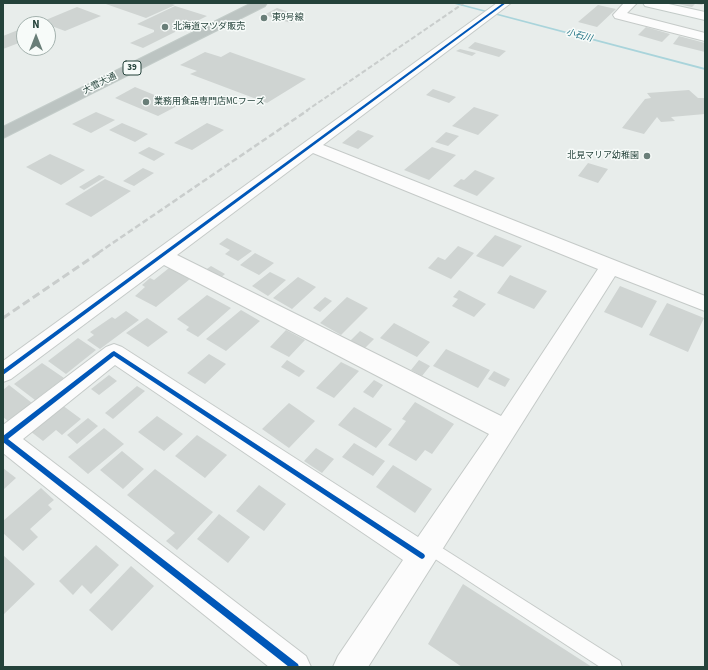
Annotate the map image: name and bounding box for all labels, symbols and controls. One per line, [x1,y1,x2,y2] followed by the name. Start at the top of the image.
[259,13,269,23] marker: 東9号線
[272,13,303,23] place label: 東9号線
[16,16,56,56] north arrow
[32,17,40,32] text: N
[160,22,170,32] marker: 北海道マツダ販売
[173,22,245,32] place label: 北海道マツダ販売
[565,27,593,45] water label: 小石川
[123,61,141,75] road number: 39
[82,71,118,97] street label: 大雪大通
[141,97,151,107] marker: 業務用食品専門店MCフーズ
[154,97,265,107] place label: 業務用食品専門店MCフーズ
[567,151,639,161] place label: 北見マリア幼稚園
[642,151,652,161] marker: 北見マリア幼稚園

